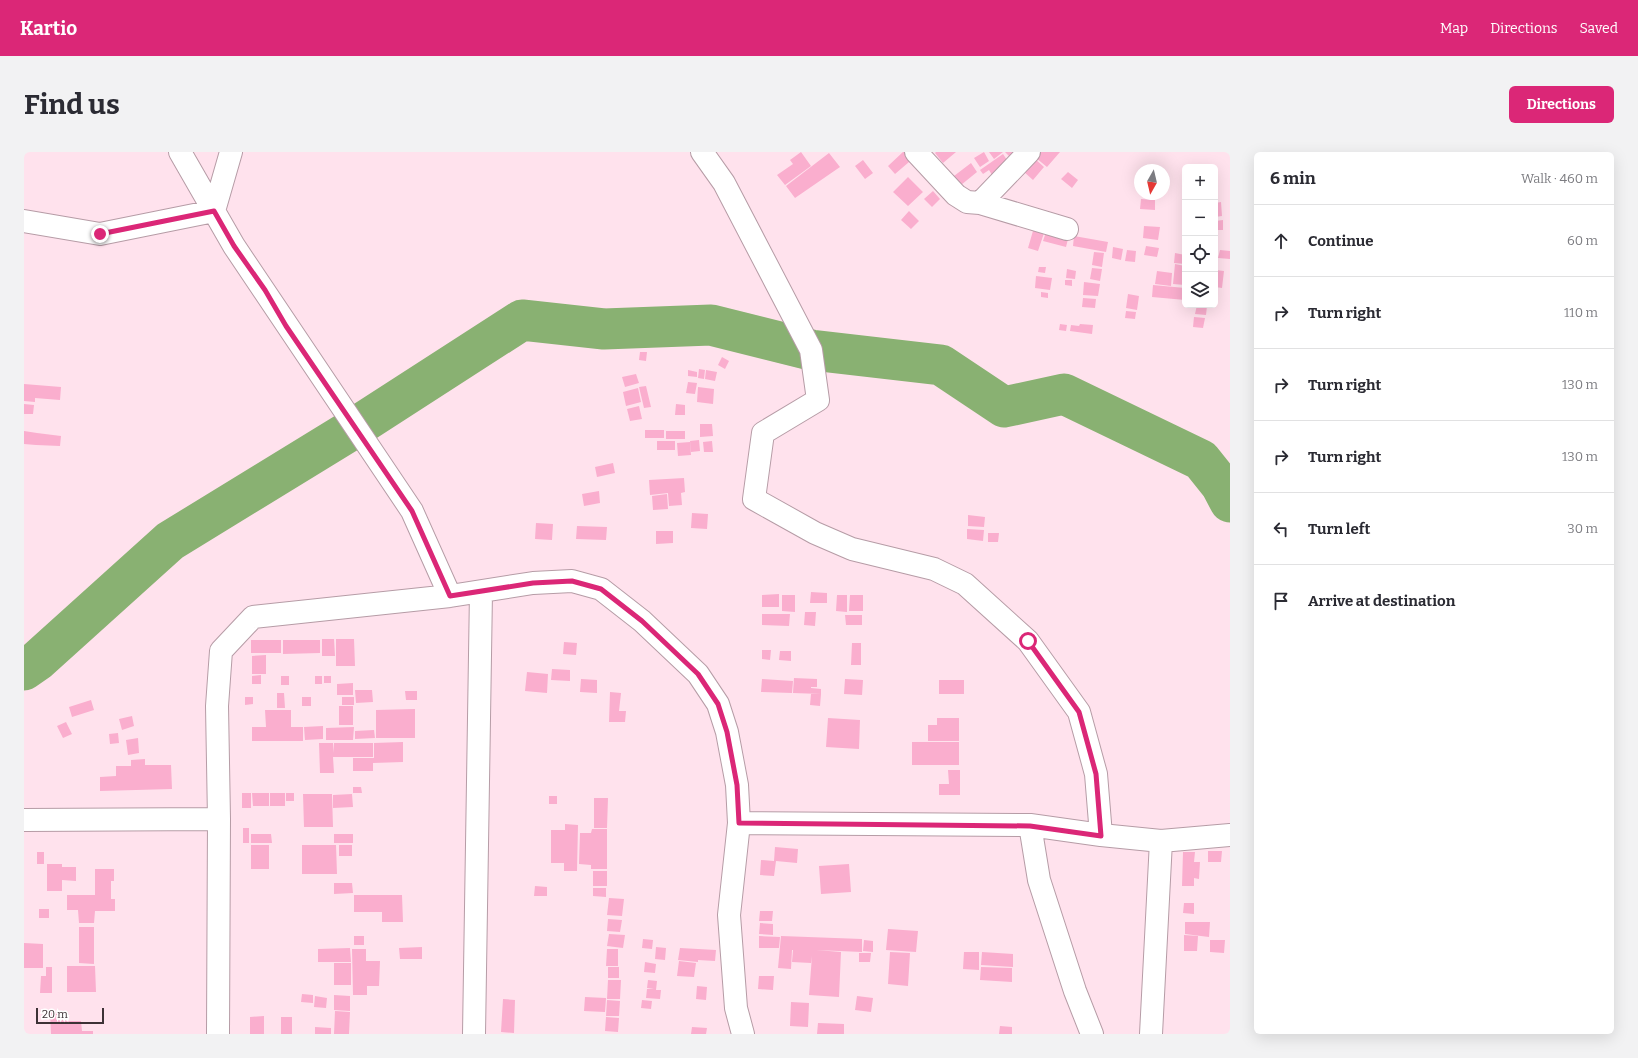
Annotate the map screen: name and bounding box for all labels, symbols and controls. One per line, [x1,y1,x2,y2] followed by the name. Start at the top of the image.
[20,17,77,40] text: Kartio
[1440,20,1468,37] text: Map
[1490,20,1558,37] text: Directions
[1580,20,1618,37] text: Saved
[1509,86,1614,123] button: Directions
[24,88,120,121] text: Find us
[1134,164,1170,200] north arrow
[1182,164,1218,308] map controls
[1182,164,1218,200] button: +
[1270,168,1316,189] text: 6 min
[1521,171,1598,186] text: Walk · 460 m
[1182,200,1218,236] button: −
[91,225,109,243] route end
[1270,230,1292,252] icon: ahead
[1308,232,1374,250] text: Continue
[1567,233,1598,248] text: 60 m
[1182,236,1218,272] button: locate
[1182,272,1218,308] button: layers
[1270,302,1292,324] icon: right
[1308,304,1381,322] text: Turn right
[1564,305,1598,320] text: 110 m
[1270,374,1292,396] icon: right
[1308,376,1381,394] text: Turn right
[1562,377,1598,392] text: 130 m
[1270,446,1292,468] icon: right
[1308,448,1381,466] text: Turn right
[1562,449,1598,464] text: 130 m
[1270,518,1292,540] icon: left
[1308,520,1370,538] text: Turn left
[1567,521,1598,536] text: 30 m
[1270,590,1292,612] icon: arrive
[1308,592,1455,610] text: Arrive at destination
[1019,632,1037,650] route start
[36,1006,104,1025] scale bar
[42,1008,68,1021] text: 20 m

